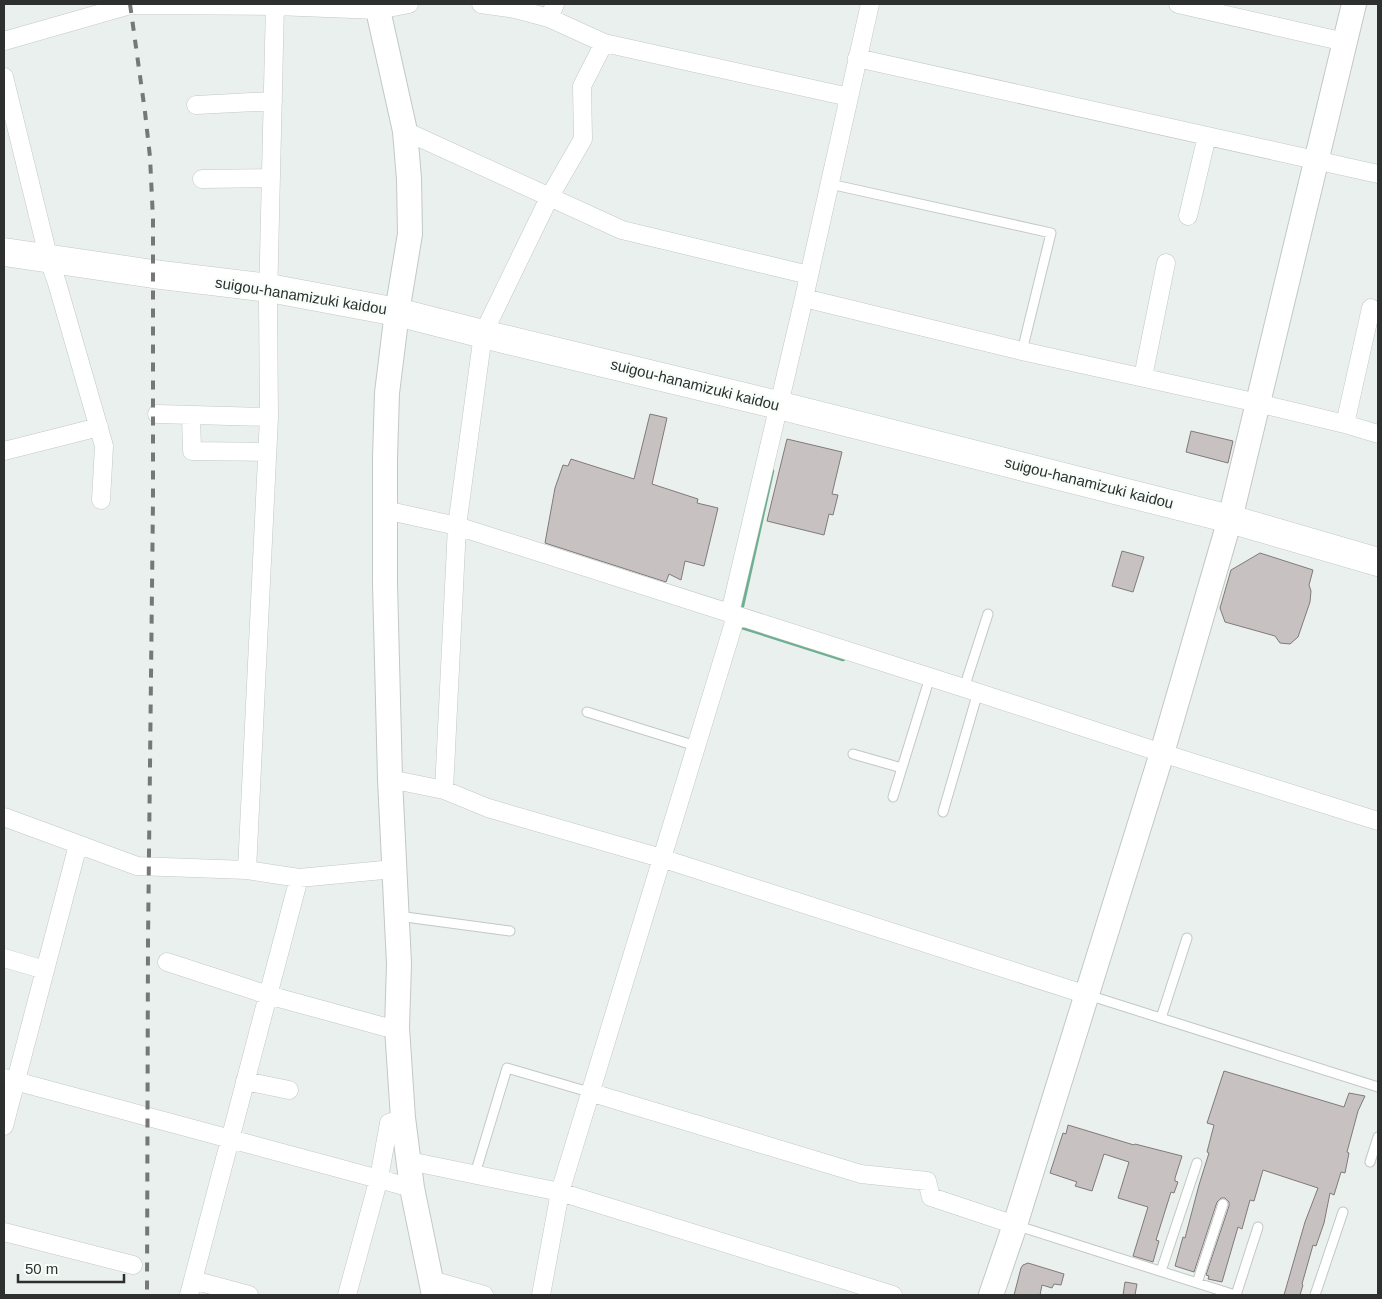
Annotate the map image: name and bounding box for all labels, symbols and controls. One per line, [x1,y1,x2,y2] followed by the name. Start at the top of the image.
[214,274,388,317] street label: suigou-hanamizuki kaidou
[609,355,781,414] street label: suigou-hanamizuki kaidou
[1003,453,1175,512] street label: suigou-hanamizuki kaidou
[18,1252,124,1284] scale bar
[25,1260,58,1277] text: 50 m

